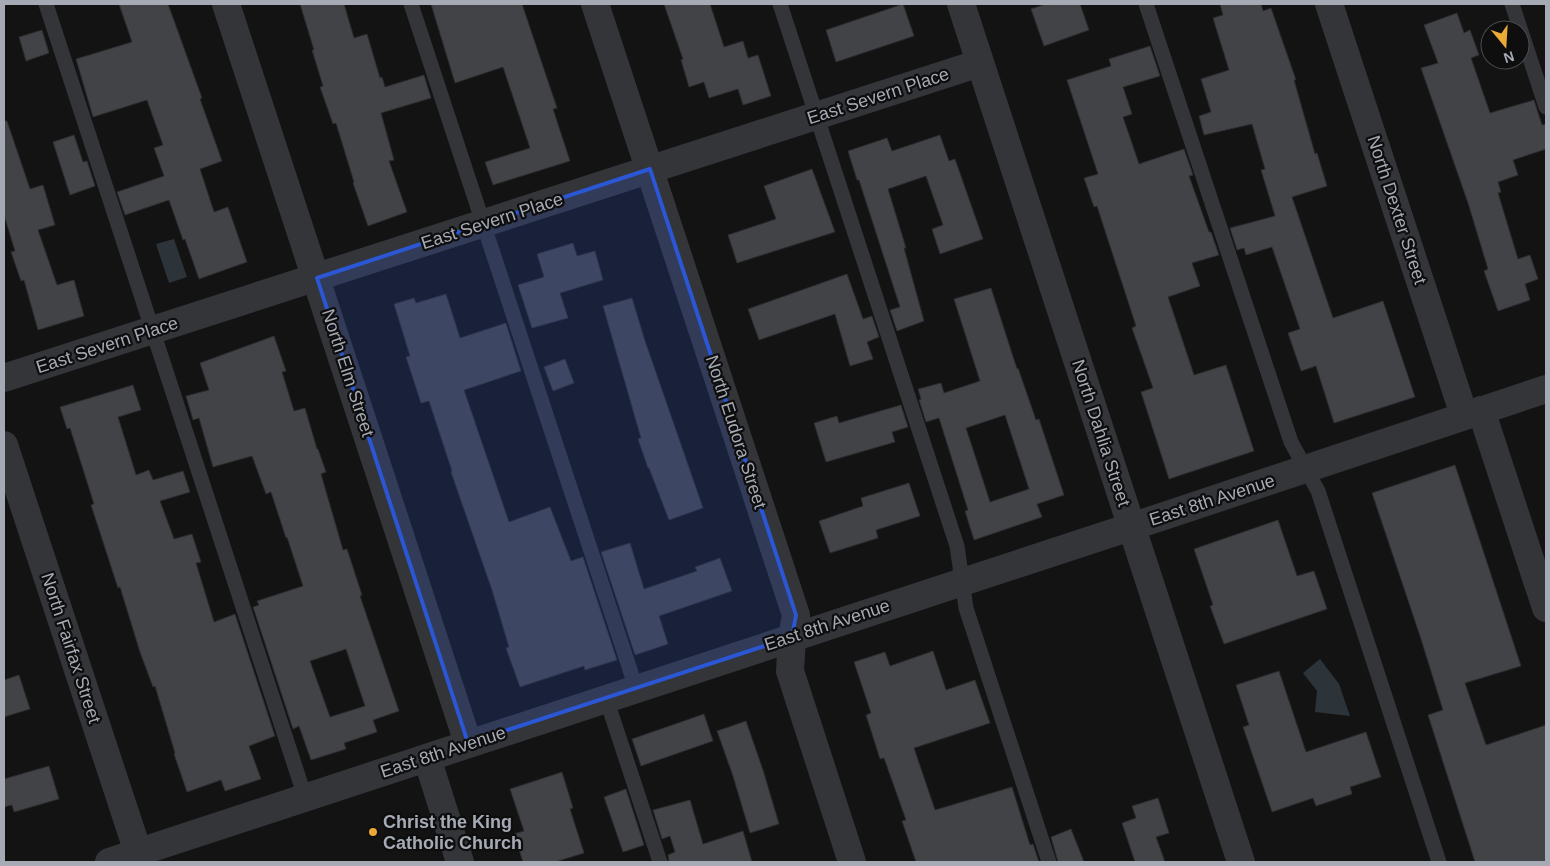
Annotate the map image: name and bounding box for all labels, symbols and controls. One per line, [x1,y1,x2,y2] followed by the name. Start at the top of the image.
[1480,20,1530,70] north arrow
[1502,48,1516,67] text: N
[804,64,952,128] street label: East Severn Place
[1364,133,1430,287] street label: North Dexter Street
[418,189,566,253] street label: East Severn Place
[318,307,378,439] street label: North Elm Street
[33,313,181,377] street label: East Severn Place
[702,353,770,511] street label: North Eudora Street
[1068,357,1134,509] street label: North Dahlia Street
[1147,470,1277,530] street label: East 8th Avenue
[37,570,105,726] street label: North Fairfax Street
[762,595,892,655] street label: East 8th Avenue
[378,722,508,782] street label: East 8th Avenue
[383,812,522,853] place label: Christ the King Catholic Church
[367,826,379,838] marker: Christ the King Catholic Church

